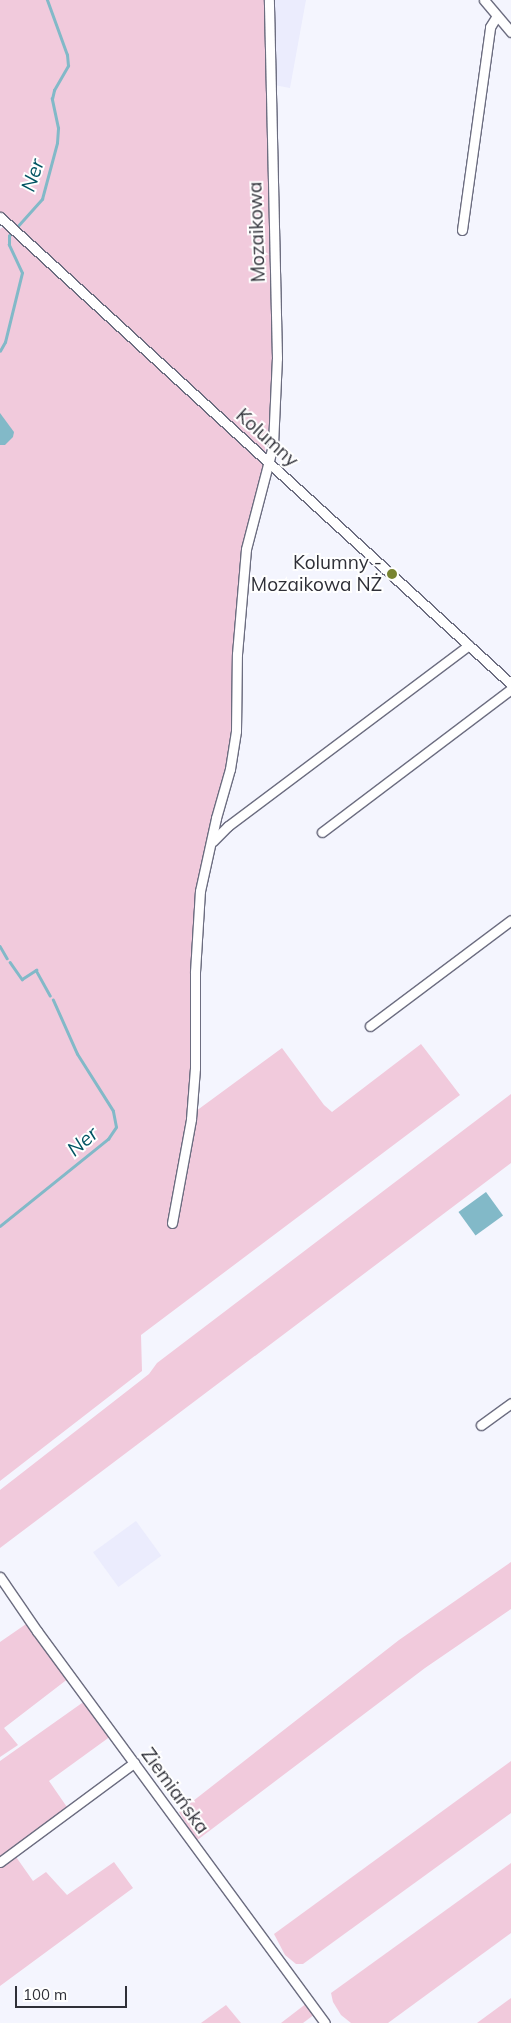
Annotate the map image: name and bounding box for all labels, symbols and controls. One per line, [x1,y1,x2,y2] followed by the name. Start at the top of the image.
[15,155,49,195] water label: Ner
[244,181,270,283] street label: Mozaikowa
[231,404,303,472] street label: Kolumny
[251,552,382,596] place label: Kolumny - Mozaikowa NŻ
[386,568,398,580] marker: Kolumny - Mozaikowa NŻ
[62,1121,102,1161] water label: Ner
[136,1744,214,1838] street label: Ziemiańska
[18,1976,130,2008] scale bar
[23,1985,67,2004] text: 100 m

